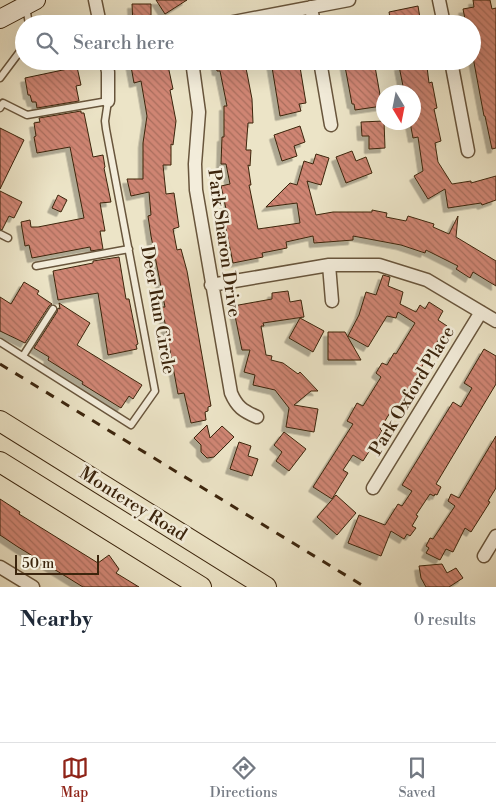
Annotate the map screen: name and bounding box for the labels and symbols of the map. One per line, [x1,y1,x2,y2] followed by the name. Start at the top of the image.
[376,85,421,130] north arrow
[202,167,246,319] street label: Park Sharon Drive
[135,244,181,376] street label: Deer Run Circle
[364,322,460,460] street label: Park Oxford Place
[75,462,192,547] street label: Monterey Road
[15,552,99,575] scale bar

